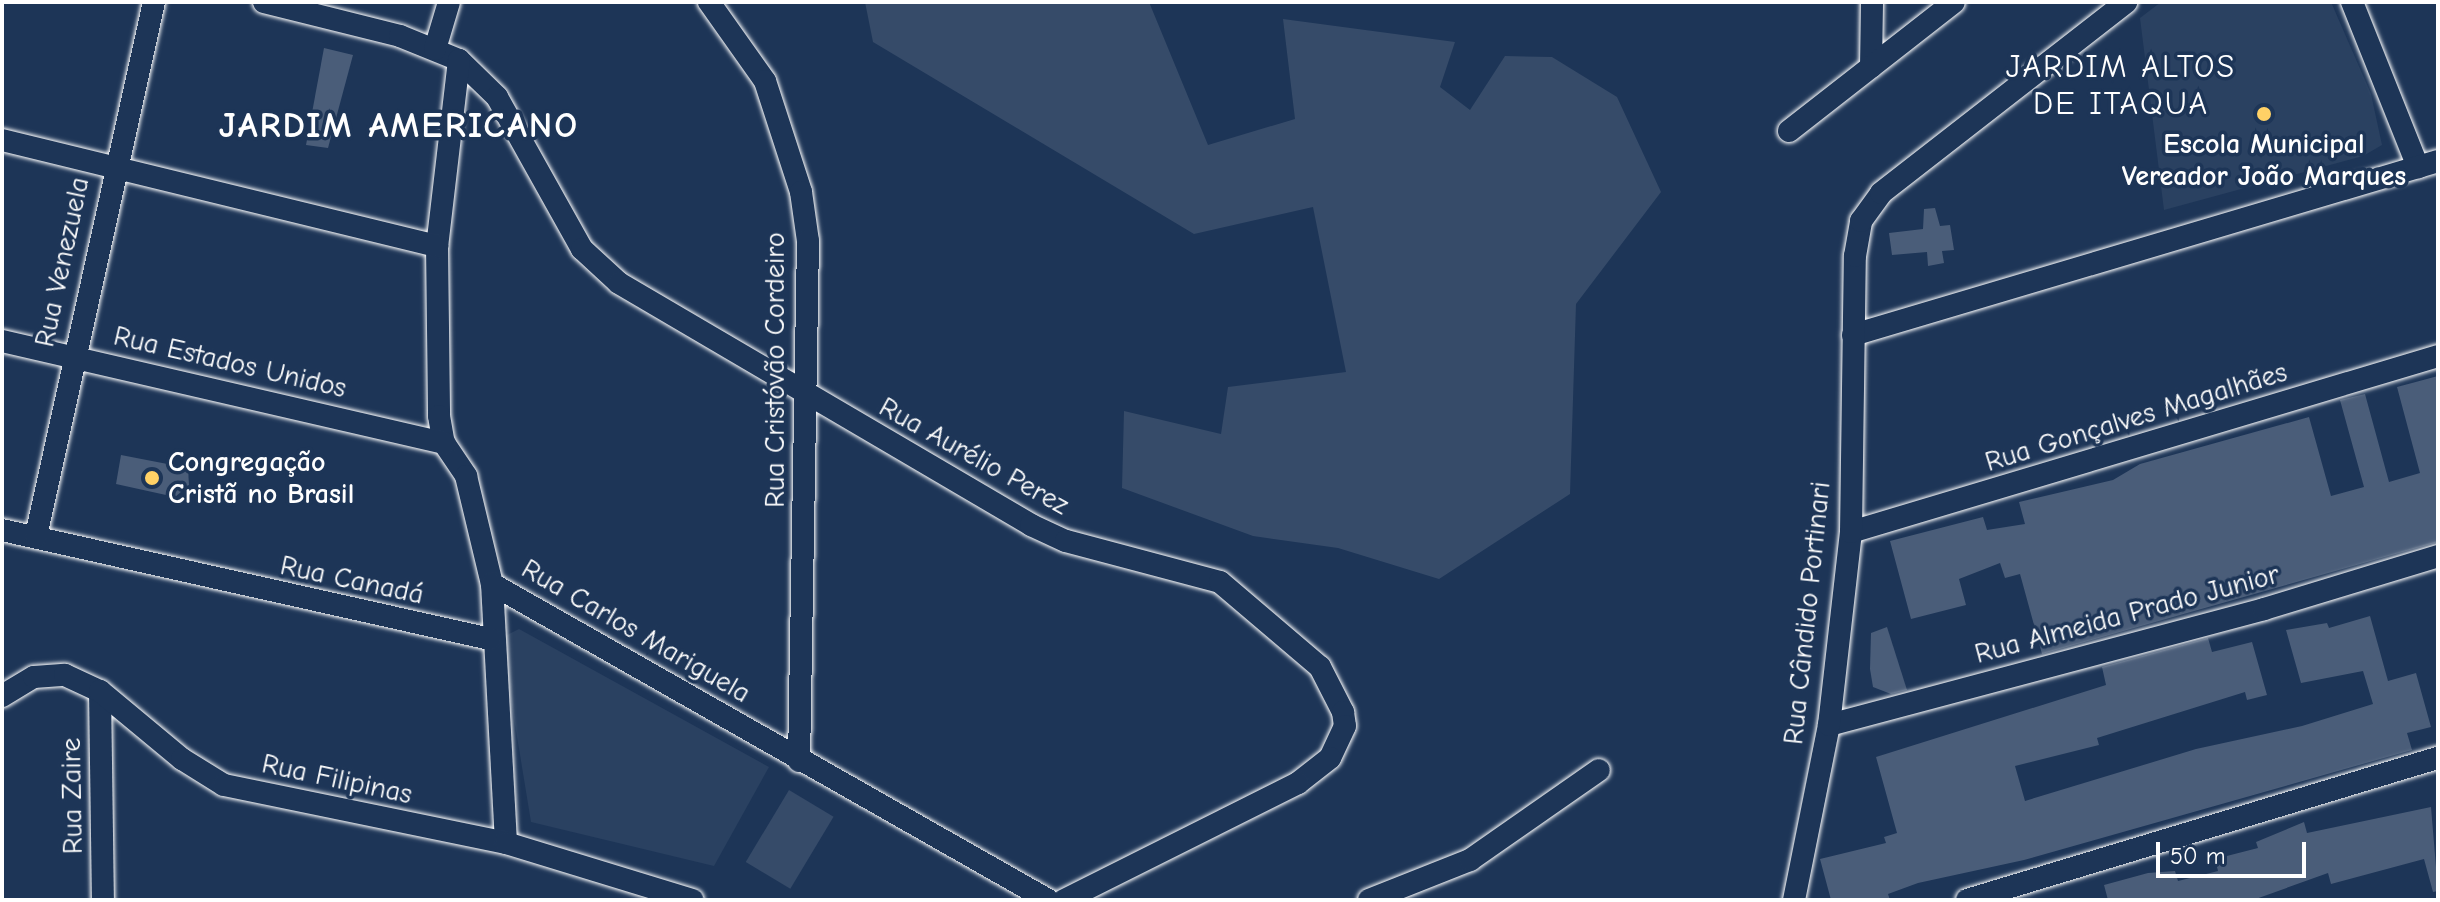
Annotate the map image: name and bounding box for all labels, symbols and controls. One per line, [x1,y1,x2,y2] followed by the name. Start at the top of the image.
[2006,49,2236,124] district label: JARDIM ALTOS DE ITAQUA
[219,104,579,148] district label: JARDIM AMERICANO
[2255,105,2273,123] marker: Escola Municipal Vereador João Marques
[2122,127,2406,193] place label: Escola Municipal Vereador João Marques
[28,174,96,350] street label: Rua Venezuela
[758,232,792,508] street label: Rua Cristóvão Cordeiro
[110,319,350,405] street label: Rua Estados Unidos
[1981,355,2291,479] street label: Rua Gonçalves Magalhães
[873,390,1075,522] street label: Rua Aurélio Perez
[168,445,354,511] place label: Congregação Cristã no Brasil
[143,469,161,487] marker: Congregação Cristã no Brasil
[1776,480,1838,746] street label: Rua Cândido Portinari
[277,548,427,612] street label: Rua Canadá
[516,552,756,710] street label: Rua Carlos Mariguela
[1971,557,2283,671] street label: Rua Almeida Prado Junior
[54,737,90,855] street label: Rua Zaire
[259,747,415,811] street label: Rua Filipinas
[2160,826,2310,876] scale bar
[2170,842,2226,870] text: 50 m

